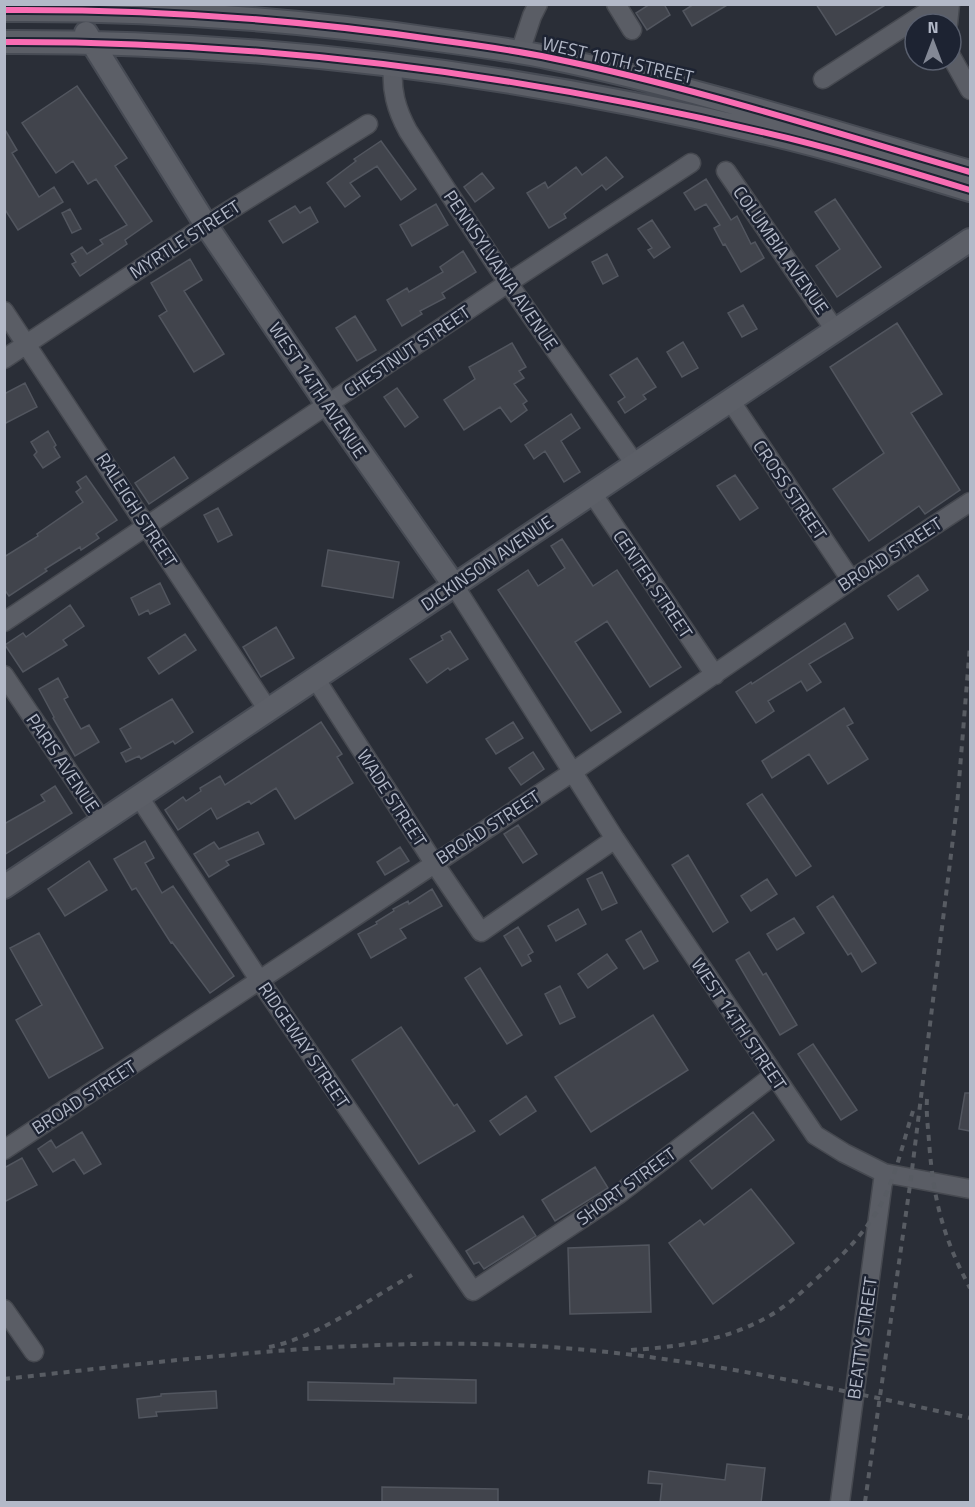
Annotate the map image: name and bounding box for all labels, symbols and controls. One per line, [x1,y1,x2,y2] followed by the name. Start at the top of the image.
[903,12,963,72] north arrow
[927,15,939,39] text: N
[540,29,697,91] street label: WEST 10TH STREET
[727,180,835,320] street label: COLUMBIA AVENUE
[437,185,565,356] street label: PENNSYLVANIA AVENUE
[124,193,246,285] street label: MYRTLE STREET
[338,298,476,404] street label: CHESTNUT STREET
[262,316,374,464] street label: WEST 14TH AVENUE
[746,434,834,546] street label: CROSS STREET
[90,447,184,573] street label: RALEIGH STREET
[415,509,559,617] street label: DICKINSON AVENUE
[832,510,948,598] street label: BROAD STREET
[607,524,700,644] street label: CENTER STREET
[20,708,106,818] street label: PARIS AVENUE
[350,744,434,853] street label: WADE STREET
[430,783,546,871] street label: BROAD STREET
[685,952,794,1096] street label: WEST 14TH STREET
[252,977,357,1114] street label: RIDGEWAY STREET
[26,1053,142,1141] street label: BROAD STREET
[570,1140,682,1232] street label: SHORT STREET
[840,1275,884,1401] street label: BEATTY STREET

